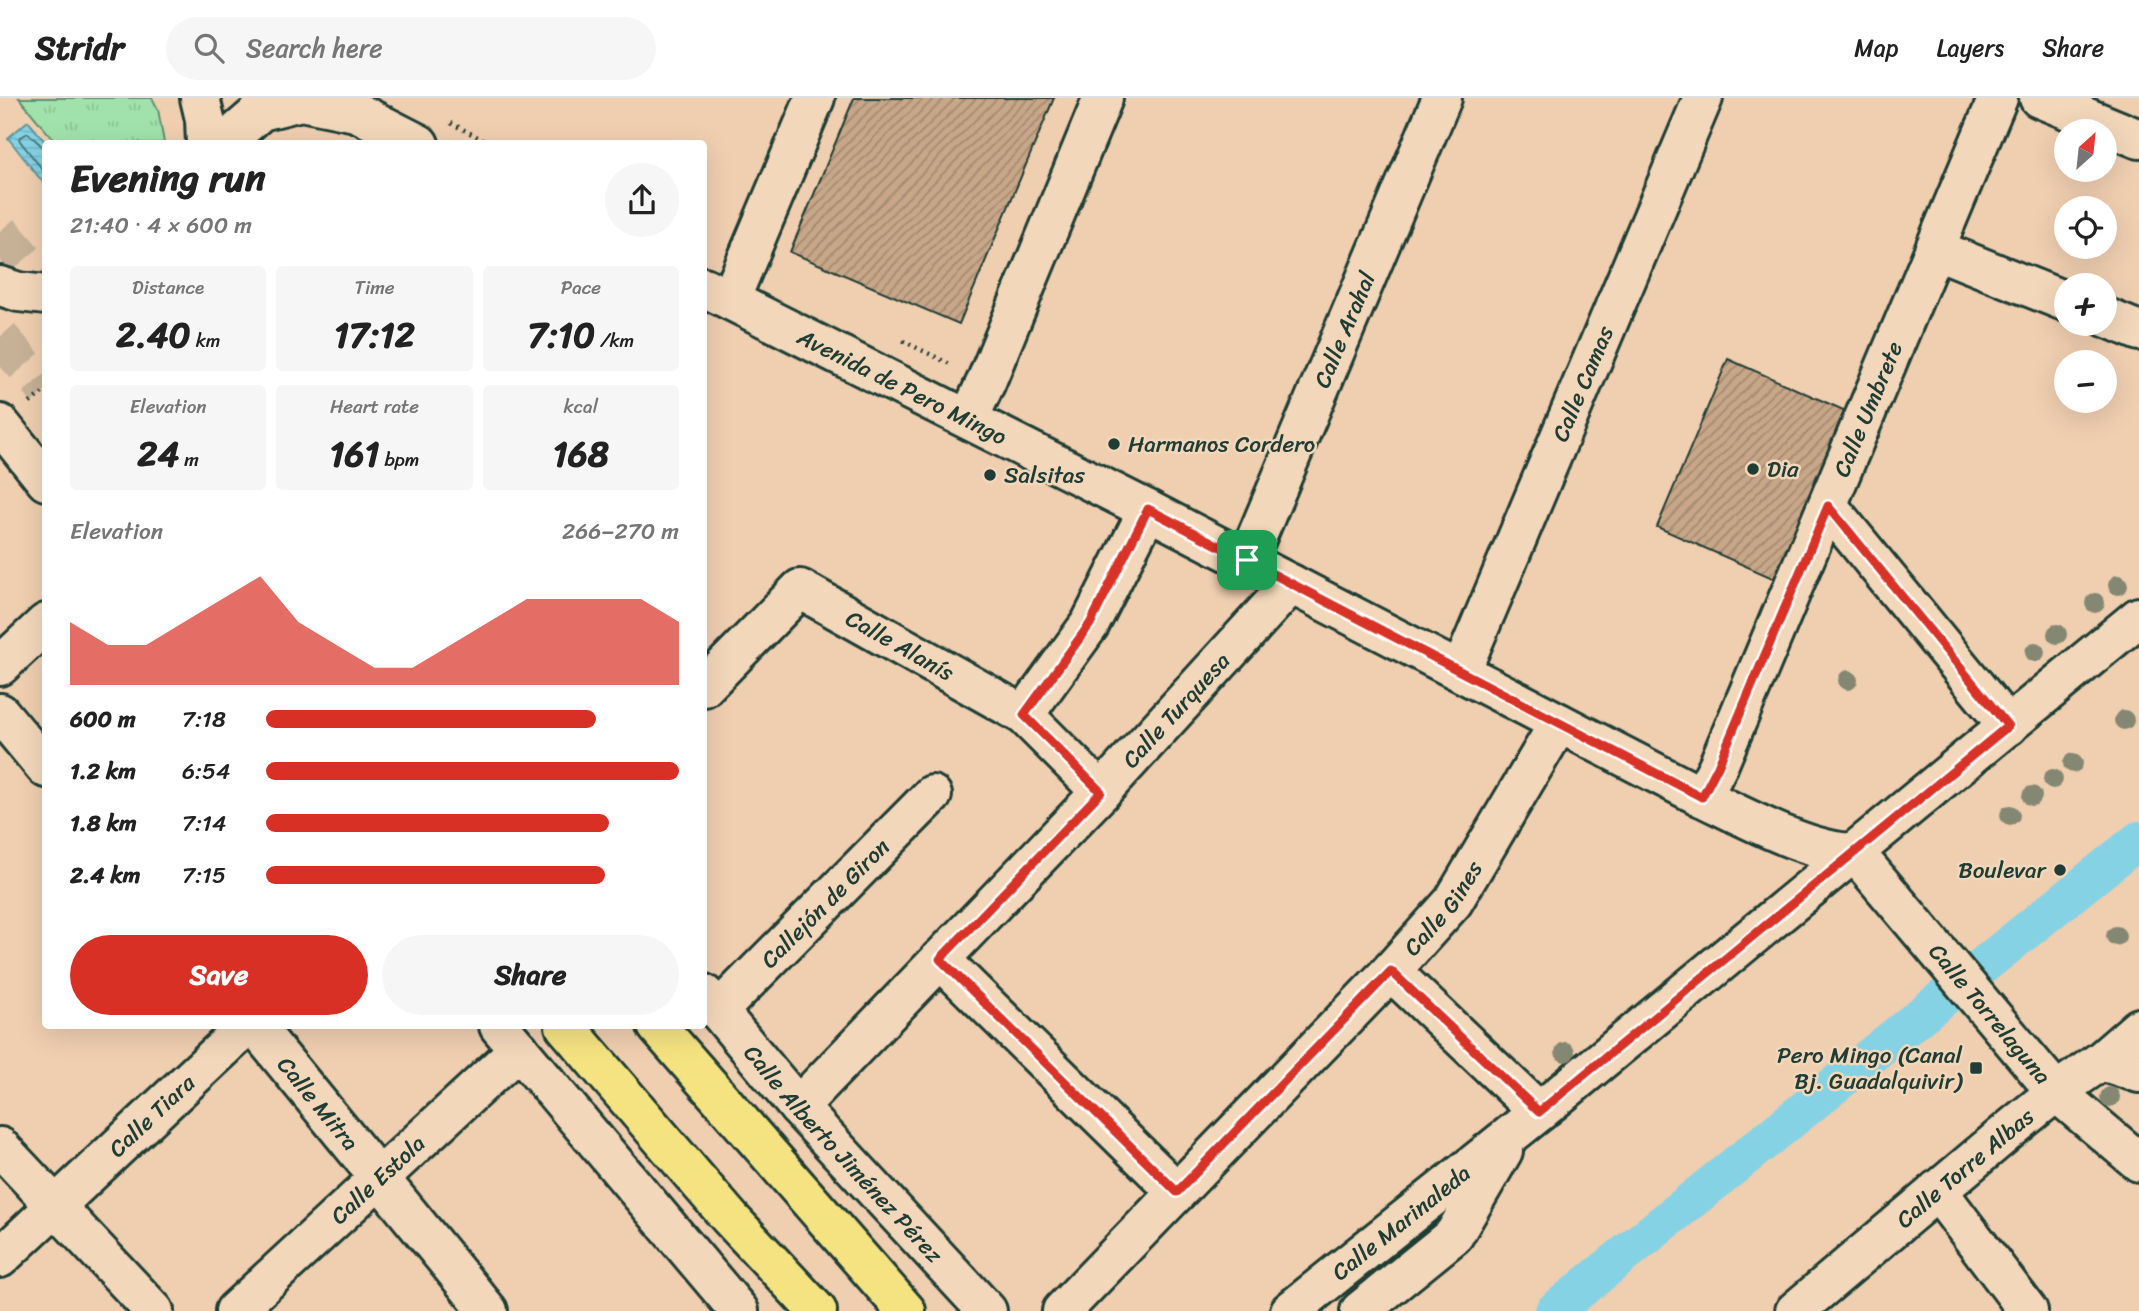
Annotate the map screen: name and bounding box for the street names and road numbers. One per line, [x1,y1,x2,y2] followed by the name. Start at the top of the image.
[1302,265,1388,395] street label: Calle Arahal
[789,317,1015,457] street label: Avenida de Pero Mingo
[1540,319,1626,448] street label: Calle Camas
[1821,335,1915,484] street label: Calle Umbrete
[838,599,962,693] street label: Calle Alanís
[1112,642,1241,778] street label: Calle Turquesa
[751,828,900,979] street label: Callejón de Giron
[1393,852,1494,966] street label: Calle Gines
[1918,934,2062,1094] street label: Calle Torrelaguna
[733,1035,954,1274] street label: Calle Alberto Jiménez Pérez
[266,1047,370,1161] street label: Calle Mitra
[99,1064,206,1168] street label: Calle Tiara
[1886,1097,2044,1239] street label: Calle Torre Albas
[320,1125,435,1235] street label: Calle Estola
[1322,1154,1480,1292] street label: Calle Marinaleda

